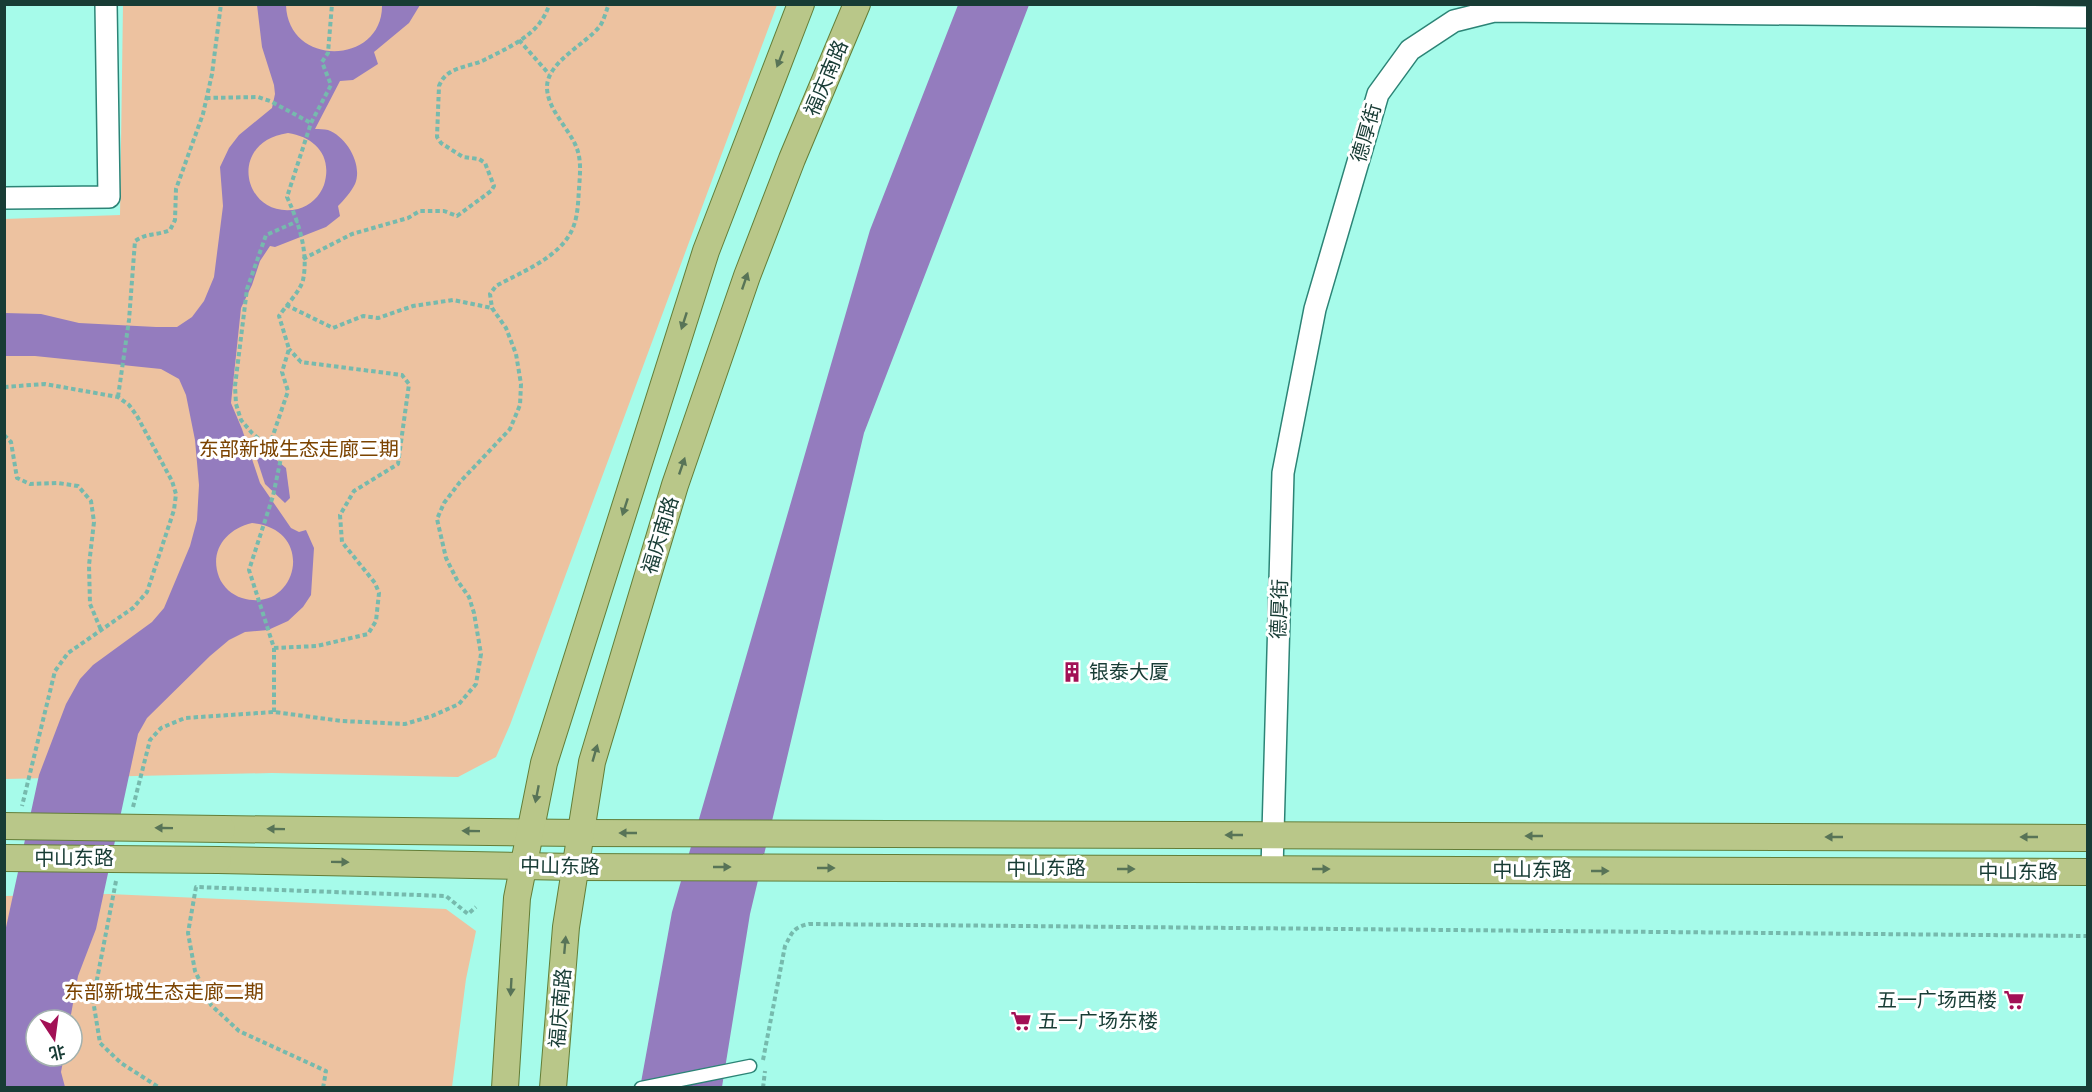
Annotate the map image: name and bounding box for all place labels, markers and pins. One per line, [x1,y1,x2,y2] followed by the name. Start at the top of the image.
[1060,660,1084,684] building icon: 银泰大厦
[1089,660,1169,684] place label: 银泰大厦
[1877,988,1997,1012] place label: 五一广场西楼
[2002,988,2026,1012] supermarket icon: 五一广场西楼
[1009,1009,1033,1033] supermarket icon: 五一广场东楼
[1038,1009,1158,1033] place label: 五一广场东楼

